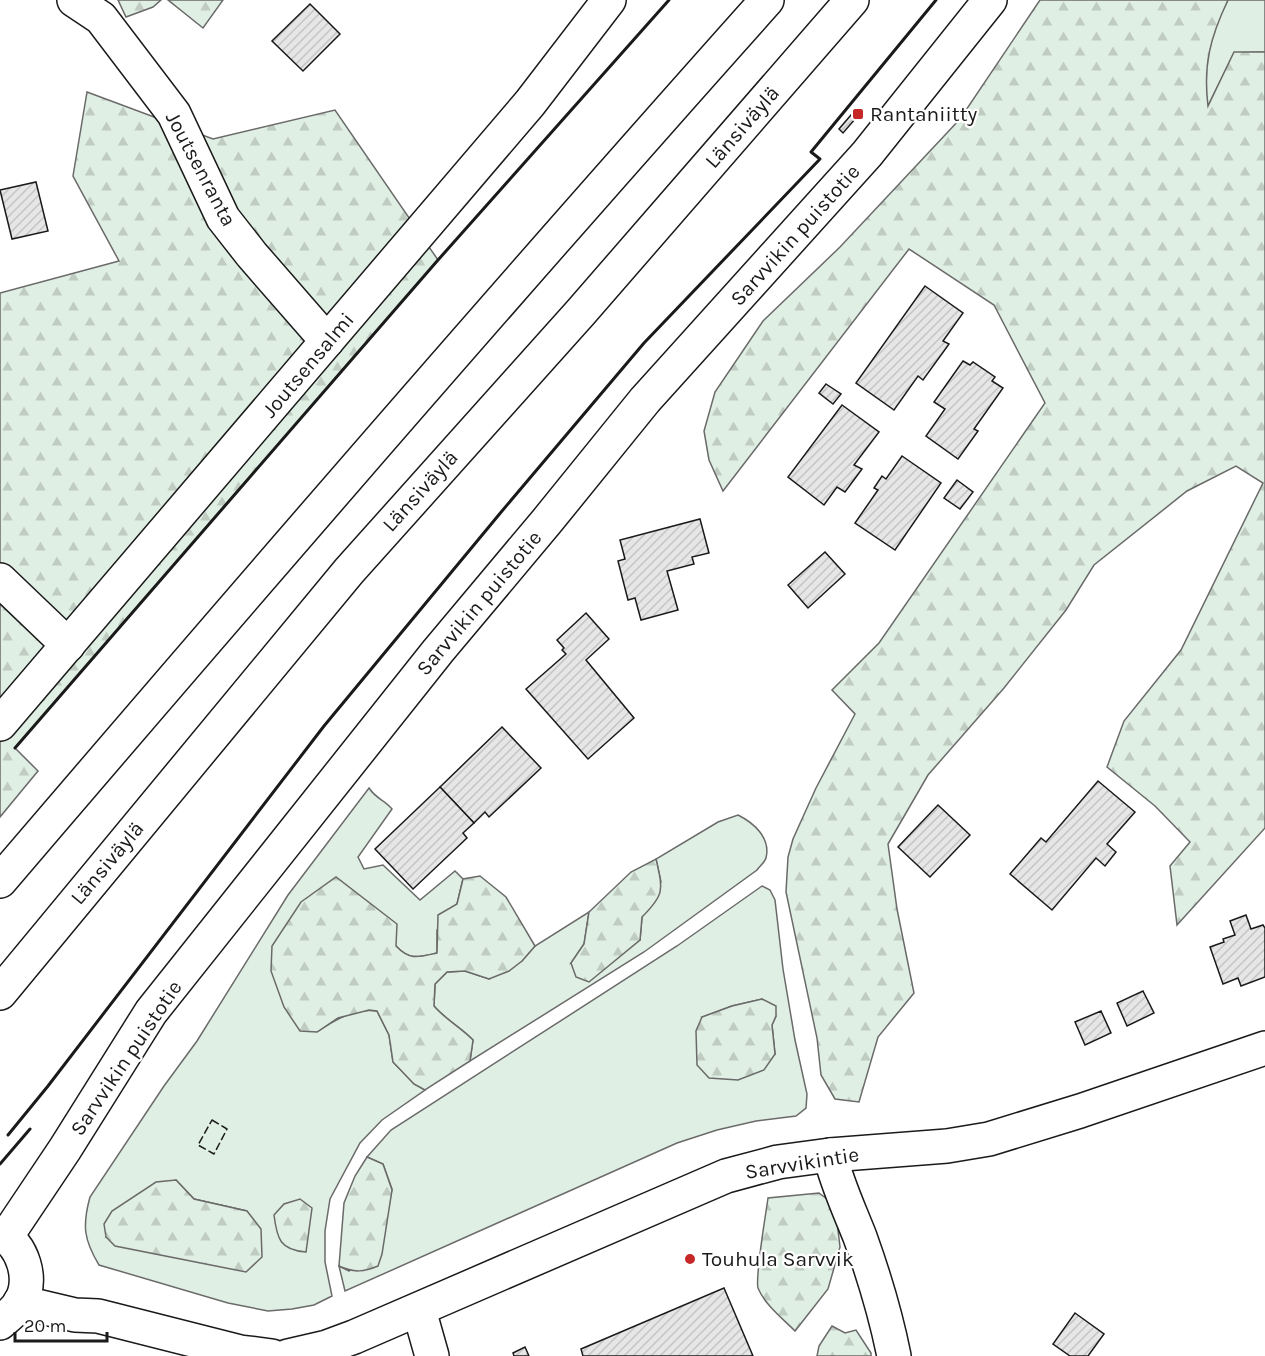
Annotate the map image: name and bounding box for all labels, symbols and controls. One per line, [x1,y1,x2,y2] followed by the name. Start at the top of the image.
[700,81,784,173] street label: Länsiväylä
[870,102,978,126] place label: Rantaniitty
[851,107,865,121] marker: Rantaniitty
[161,108,241,230] street label: Joutsenranta
[725,160,865,310] street label: Sarvvikin puistotie
[257,308,359,422] street label: Joutsensalmi
[377,446,463,536] street label: Länsiväylä
[411,526,547,680] street label: Sarvvikin puistotie
[65,817,149,909] street label: Länsiväylä
[65,976,187,1140] street label: Sarvvikin puistotie
[743,1142,861,1184] street label: Sarvvikintie
[702,1247,854,1271] place label: Touhula Sarvvik
[683,1252,697,1266] marker: Touhula Sarvvik
[15,1305,106,1343] scale bar
[24,1315,66,1337] text: 20 m

